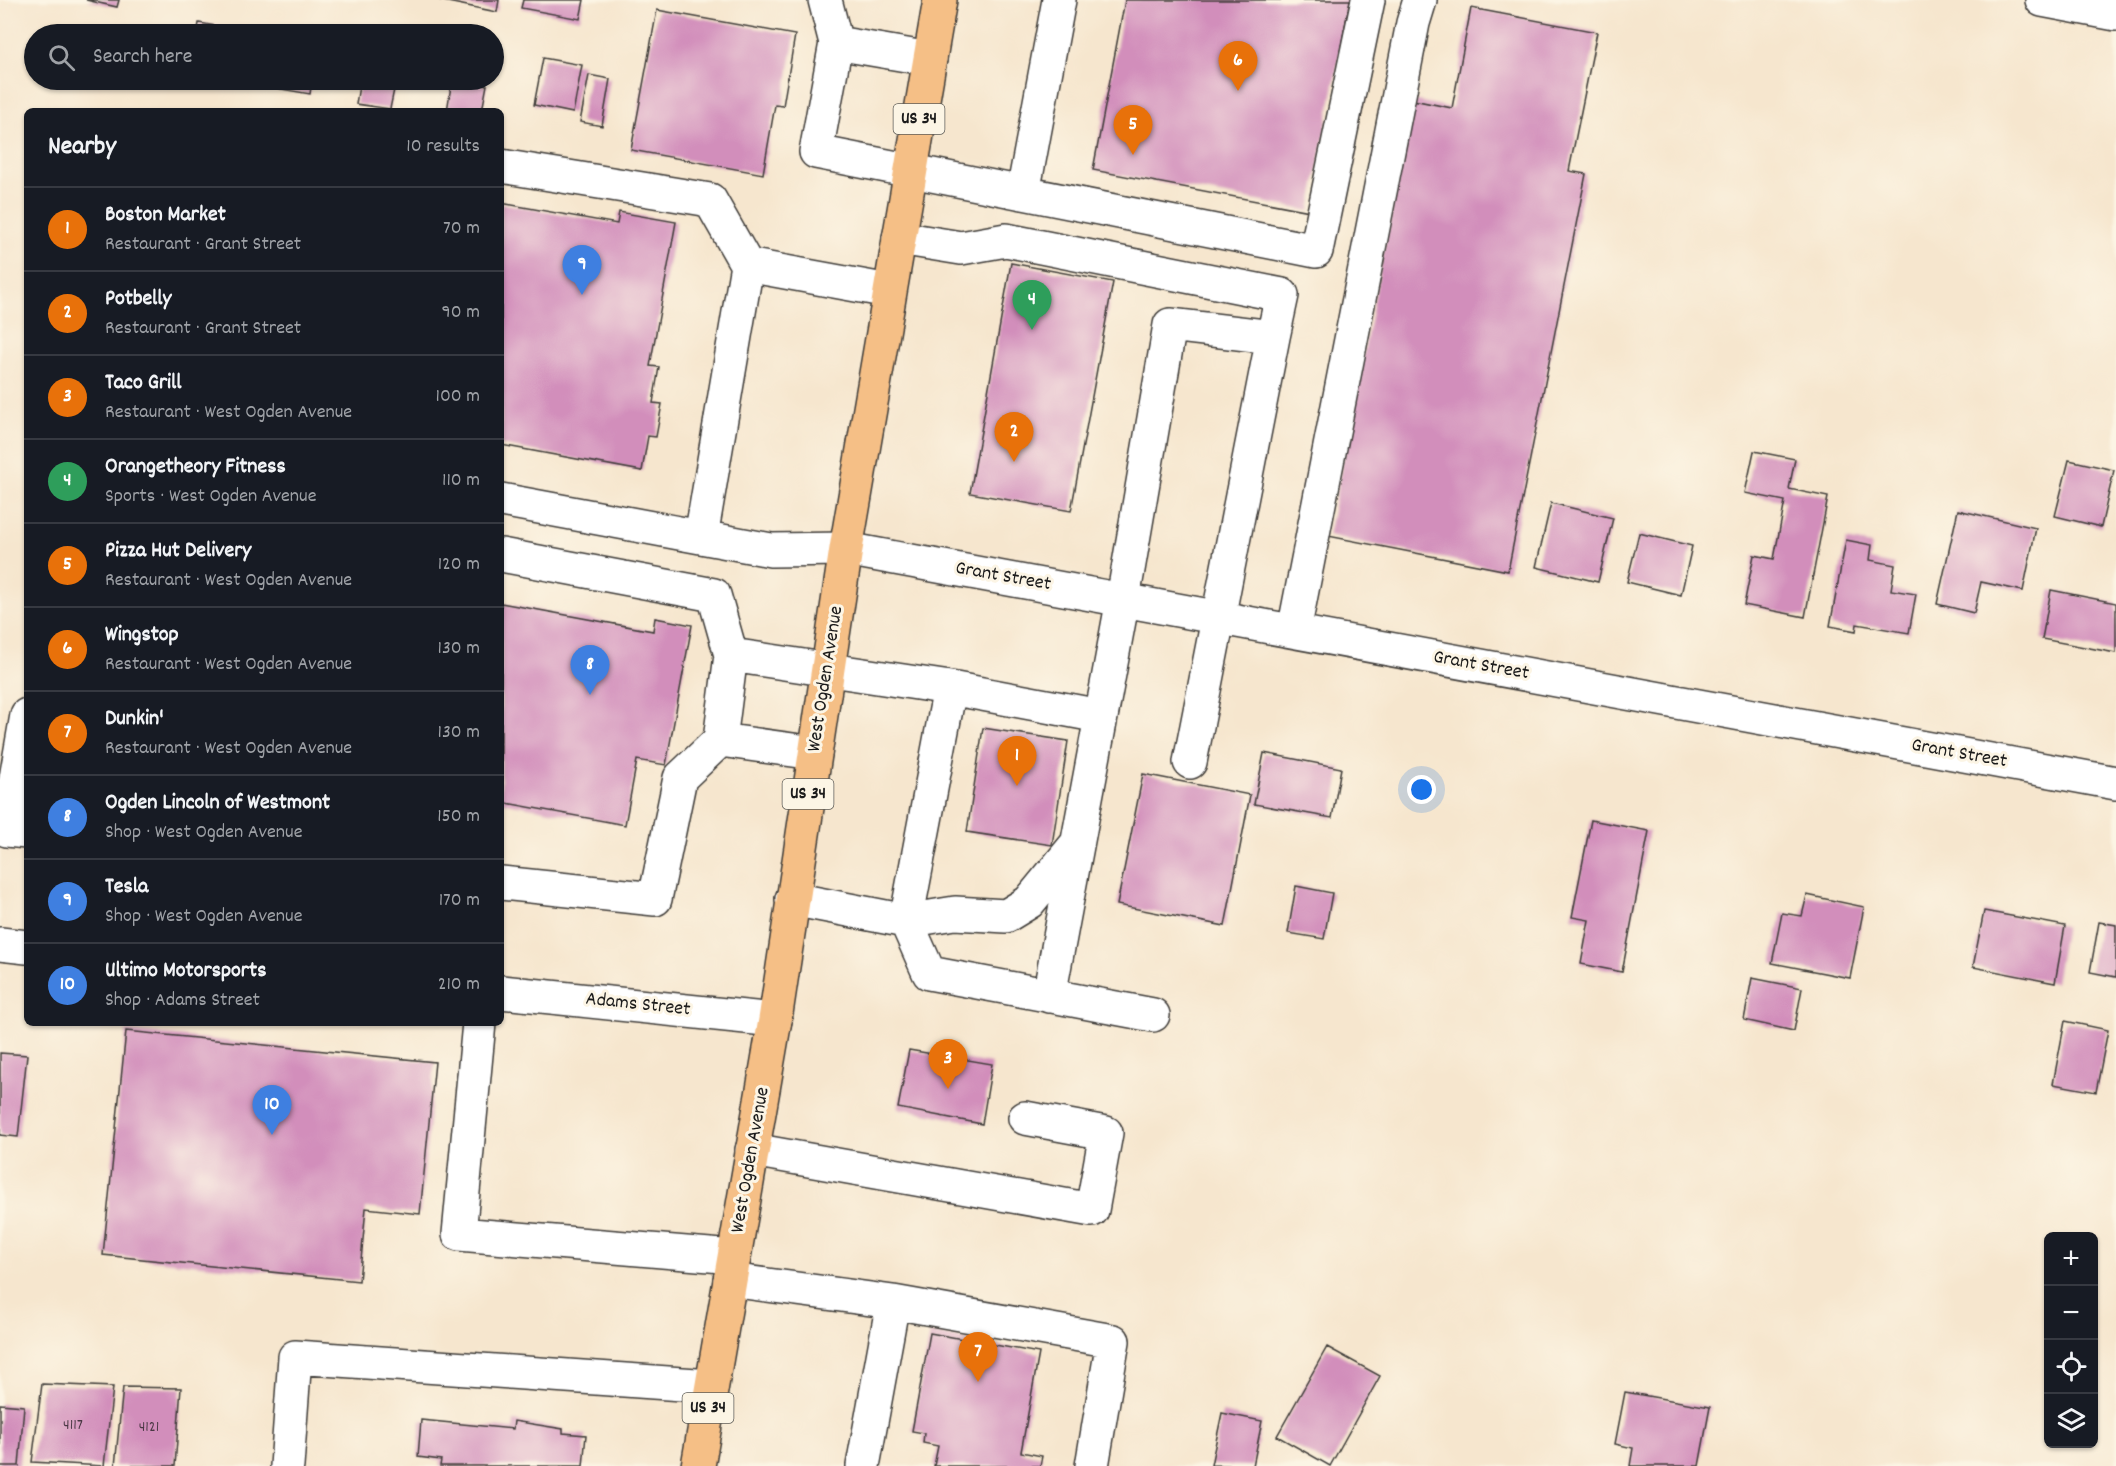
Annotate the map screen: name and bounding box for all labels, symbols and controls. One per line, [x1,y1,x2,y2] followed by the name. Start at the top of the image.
[24,24,504,90] search box
[45,41,78,74] icon: search
[93,42,192,73] text: Search here
[1218,42,1258,91] pin: 6
[894,104,944,134] road number: US 34
[1114,106,1152,155] pin: 5
[48,129,116,166] text: Nearby
[406,133,480,161] text: 10 results
[105,200,226,231] text: Boston Market
[65,215,70,243] text: 1
[443,215,480,243] text: 70 m
[105,231,301,259] text: Restaurant · Grant Street
[562,246,602,295] pin: 9
[1012,280,1052,330] pin: 4
[105,284,171,315] text: Potbelly
[63,299,72,327] text: 2
[442,299,480,327] text: 90 m
[105,315,301,343] text: Restaurant · Grant Street
[105,368,182,399] text: Taco Grill
[63,383,72,411] text: 3
[436,383,480,411] text: 100 m
[105,399,352,427] text: Restaurant · West Ogden Avenue
[994,412,1034,462] pin: 2
[105,452,286,483] text: Orangetheory Fitness
[63,467,72,495] text: 4
[442,467,480,495] text: 110 m
[105,483,317,511] text: Sports · West Ogden Avenue
[105,536,251,567] text: Pizza Hut Delivery
[63,551,72,579] text: 5
[438,551,480,579] text: 120 m
[953,555,1053,599] street label: Grant Street
[105,567,352,595] text: Restaurant · West Ogden Avenue
[801,604,851,754] street label: West Ogden Avenue
[105,620,179,651] text: Wingstop
[63,635,72,663] text: 6
[438,635,480,663] text: 130 m
[1431,644,1531,688] street label: Grant Street
[570,646,610,695] pin: 8
[105,651,352,679] text: Restaurant · West Ogden Avenue
[105,704,164,735] text: Dunkin'
[64,719,71,747] text: 7
[438,719,480,747] text: 130 m
[1909,732,2009,776] street label: Grant Street
[105,735,352,763] text: Restaurant · West Ogden Avenue
[998,736,1036,786] pin: 1
[1407,775,1436,804] your location
[782,779,834,809] road number: US 34
[105,788,330,819] text: Ogden Lincoln of Westmont
[63,803,72,831] text: 8
[437,803,480,831] text: 150 m
[105,819,302,847] text: Shop · West Ogden Avenue
[105,872,148,903] text: Tesla
[63,887,72,915] text: 9
[439,887,480,915] text: 170 m
[105,903,302,931] text: Shop · West Ogden Avenue
[105,956,266,987] text: Ultimo Motorsports
[60,971,75,999] text: 10
[438,971,480,999] text: 210 m
[584,986,692,1024] street label: Adams Street
[105,987,260,1015] text: Shop · Adams Street
[928,1040,968,1089] pin: 3
[724,1085,778,1235] street label: West Ogden Avenue
[252,1086,292,1135] pin: 10
[2044,1232,2098,1448] map controls
[2044,1232,2098,1286] button: +
[2044,1286,2098,1340] button: −
[958,1332,998,1382] pin: 7
[2044,1340,2098,1394] button: locate
[682,1393,734,1423] road number: US 34
[2044,1394,2098,1448] button: layers
[63,1414,83,1437] house number: 4117
[139,1416,159,1439] house number: 4121

